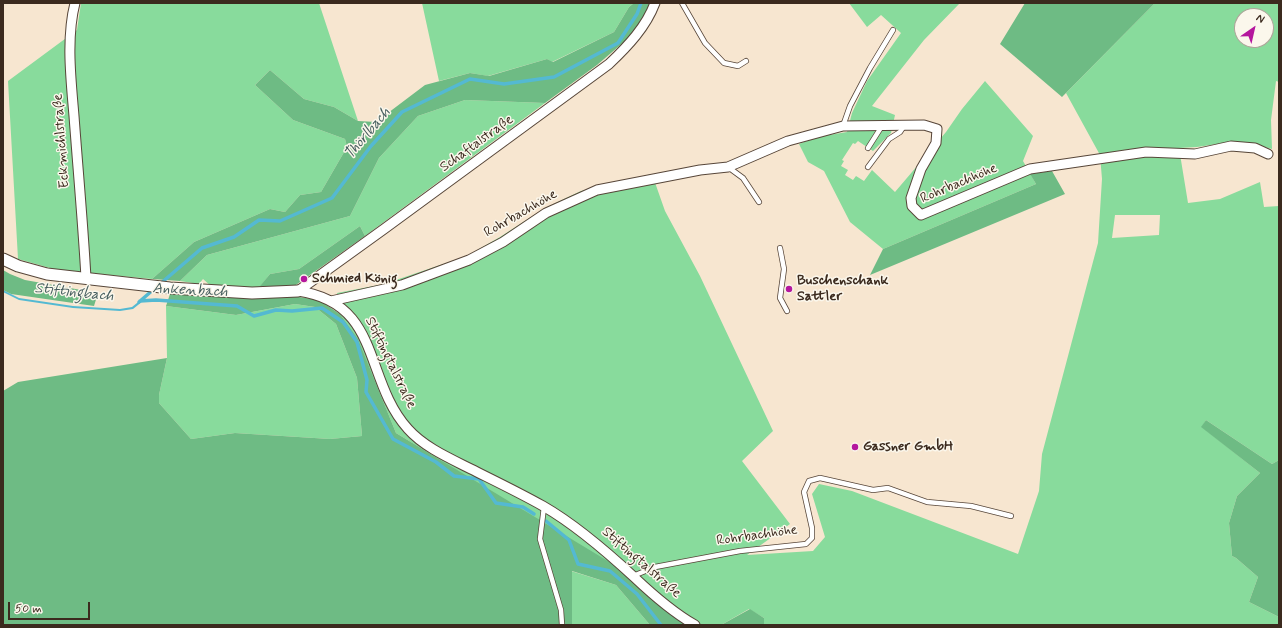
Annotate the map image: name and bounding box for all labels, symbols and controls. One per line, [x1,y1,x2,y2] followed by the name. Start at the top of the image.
[1234,8,1274,48] north arrow
[1253,11,1267,27] text: N
[50,93,74,189] street label: Eckmichlstraße
[341,104,395,164] water label: Thörlbach
[437,112,517,176] street label: Schaftalstraße
[918,160,1000,208] street label: Rohrbachhöhe
[481,186,561,242] street label: Rohrbachhöhe
[312,271,398,287] place label: Schmied König
[797,273,889,306] place label: Buschenschank Sattler
[299,274,309,284] marker: Schmied König
[34,280,114,306] water label: Stiftingbach
[152,280,228,302] water label: Ankenbach
[784,284,794,294] marker: Buschenschank Sattler
[361,314,419,412] street label: Stiftingtalstraße
[863,439,953,455] place label: Gassner GmbH
[850,442,860,452] marker: Gassner GmbH
[715,522,799,550] street label: Rohrbachhöhe
[598,524,684,602] street label: Stiftingtalstraße
[10,594,92,620] scale bar
[15,601,42,617] text: 50 m

